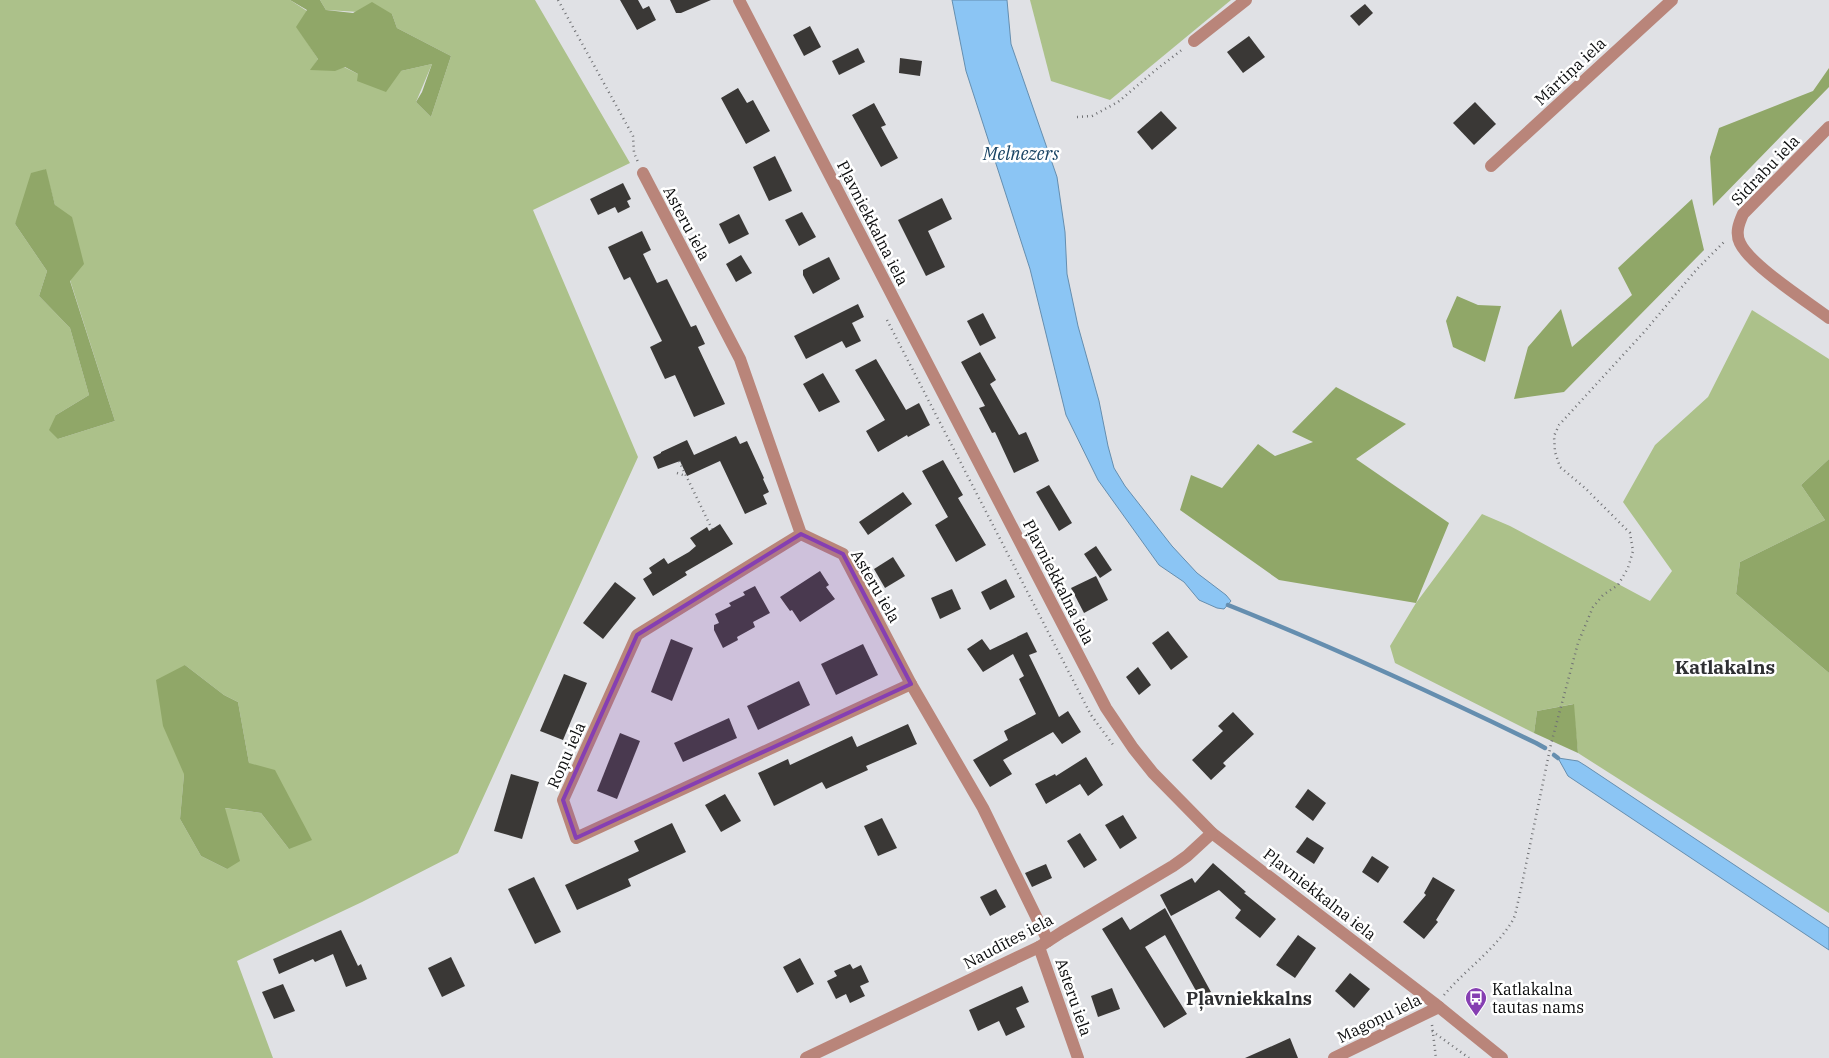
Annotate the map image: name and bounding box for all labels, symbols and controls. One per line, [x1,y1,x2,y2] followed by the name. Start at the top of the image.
[1530,33,1610,109] street label: Mārtiņa iela
[1726,130,1804,209] street label: Sidrabu iela
[982,142,1059,165] water label: Melnezers
[833,157,913,289] street label: Pļavniekkalna iela
[659,183,715,264] street label: Asteru iela
[1019,516,1099,648] street label: Pļavniekkalna iela
[847,546,905,626] street label: Asteru iela
[1675,655,1775,679] district label: Katlakalns
[543,718,590,791] street label: Roņu iela
[1260,844,1381,944] street label: Pļavniekkalna iela
[960,909,1056,973] street label: Naudītes iela
[1051,955,1097,1039] street label: Asteru iela
[1492,979,1584,1017] place label: Katlakalna tautas nams
[1464,986,1488,1017] bus stop icon: Katlakalna tautas nams
[1186,987,1312,1011] district label: Pļavniekkalns
[1334,989,1425,1047] street label: Magoņu iela

